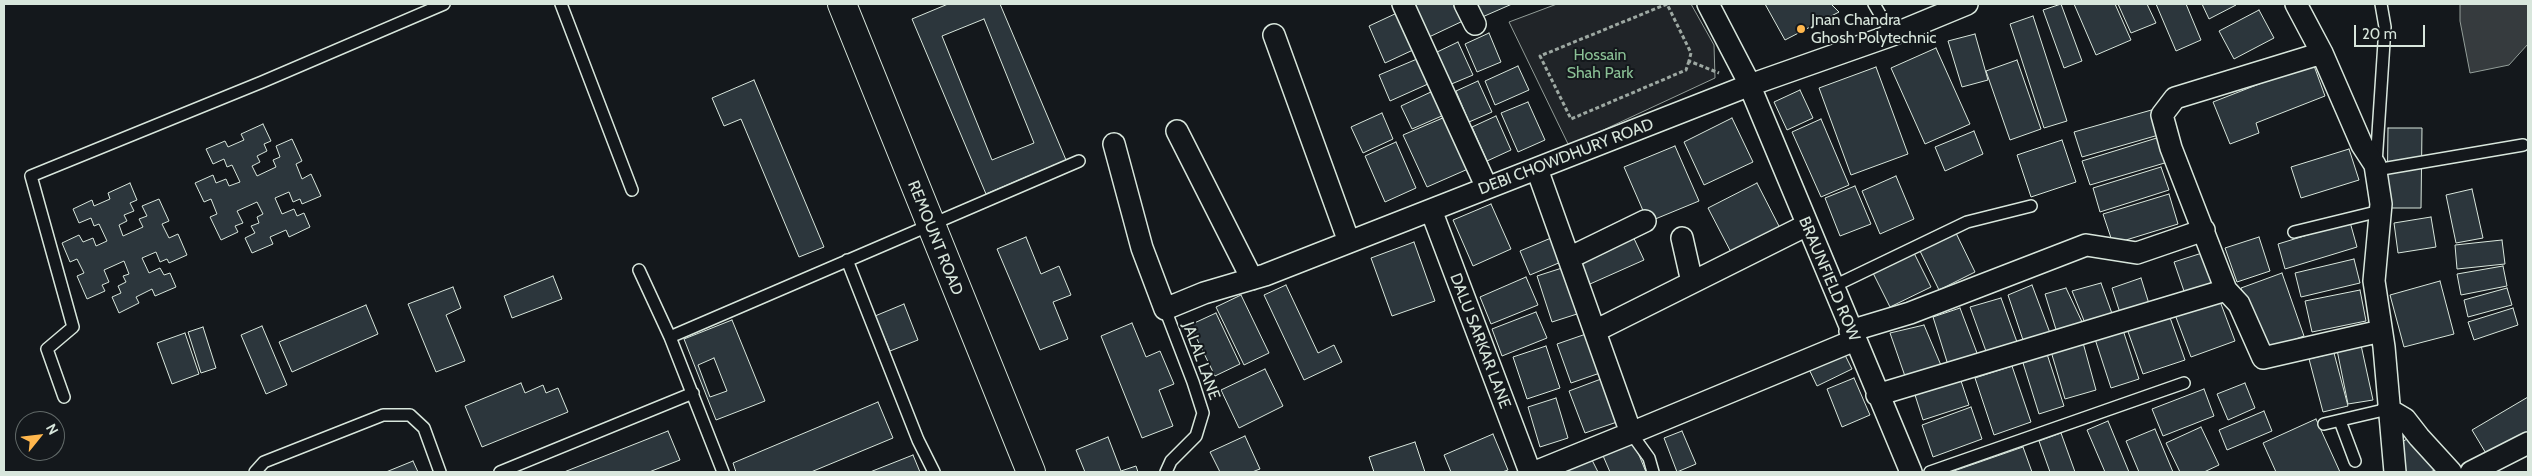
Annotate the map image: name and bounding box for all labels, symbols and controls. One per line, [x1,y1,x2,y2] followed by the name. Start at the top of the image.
[1811,10,1937,48] place label: Jnan Chandra Ghosh Polytechnic
[2357,15,2428,47] scale bar
[1795,23,1807,35] marker: Jnan Chandra Ghosh Polytechnic
[2362,25,2397,43] text: 20 m
[1567,45,1633,83] park label: Hossain Shah Park
[1476,115,1656,199] street label: DEBI CHOWDHURY ROAD
[903,178,967,298] street label: REMOUNT ROAD
[1794,214,1864,344] street label: BRAUNFIELD ROW
[1445,271,1515,411] street label: DALU SARKAR LANE
[1178,319,1224,403] street label: JALAL LANE
[15,411,65,461] north arrow
[42,421,63,438] text: N

